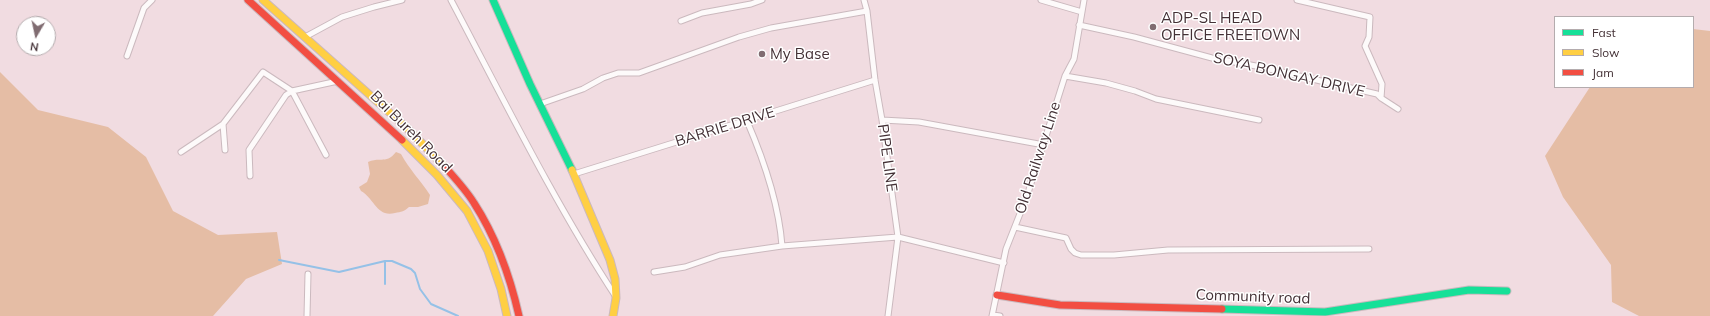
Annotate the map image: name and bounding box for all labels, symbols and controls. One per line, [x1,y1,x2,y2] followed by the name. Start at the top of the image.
[1161,9,1300,44] place label: ADP-SL HEAD OFFICE FREETOWN
[16,16,56,56] north arrow
[1554,16,1694,88] legend
[1148,22,1158,32] marker: ADP-SL HEAD OFFICE FREETOWN
[1592,25,1616,40] text: Fast
[29,39,39,54] text: N
[770,45,830,63] place label: My Base
[1592,45,1620,60] text: Slow
[757,49,767,59] marker: My Base
[1211,49,1367,101] street label: SOYA BONGAY DRIVE
[1592,65,1614,80] text: Jam
[366,87,456,177] street label: Bai Bureh Road
[1011,100,1065,216] street label: Old Railway Line
[673,103,777,151] street label: BARRIE DRIVE
[873,123,901,193] street label: PIPE LINE
[1195,286,1311,308] street label: Community road

